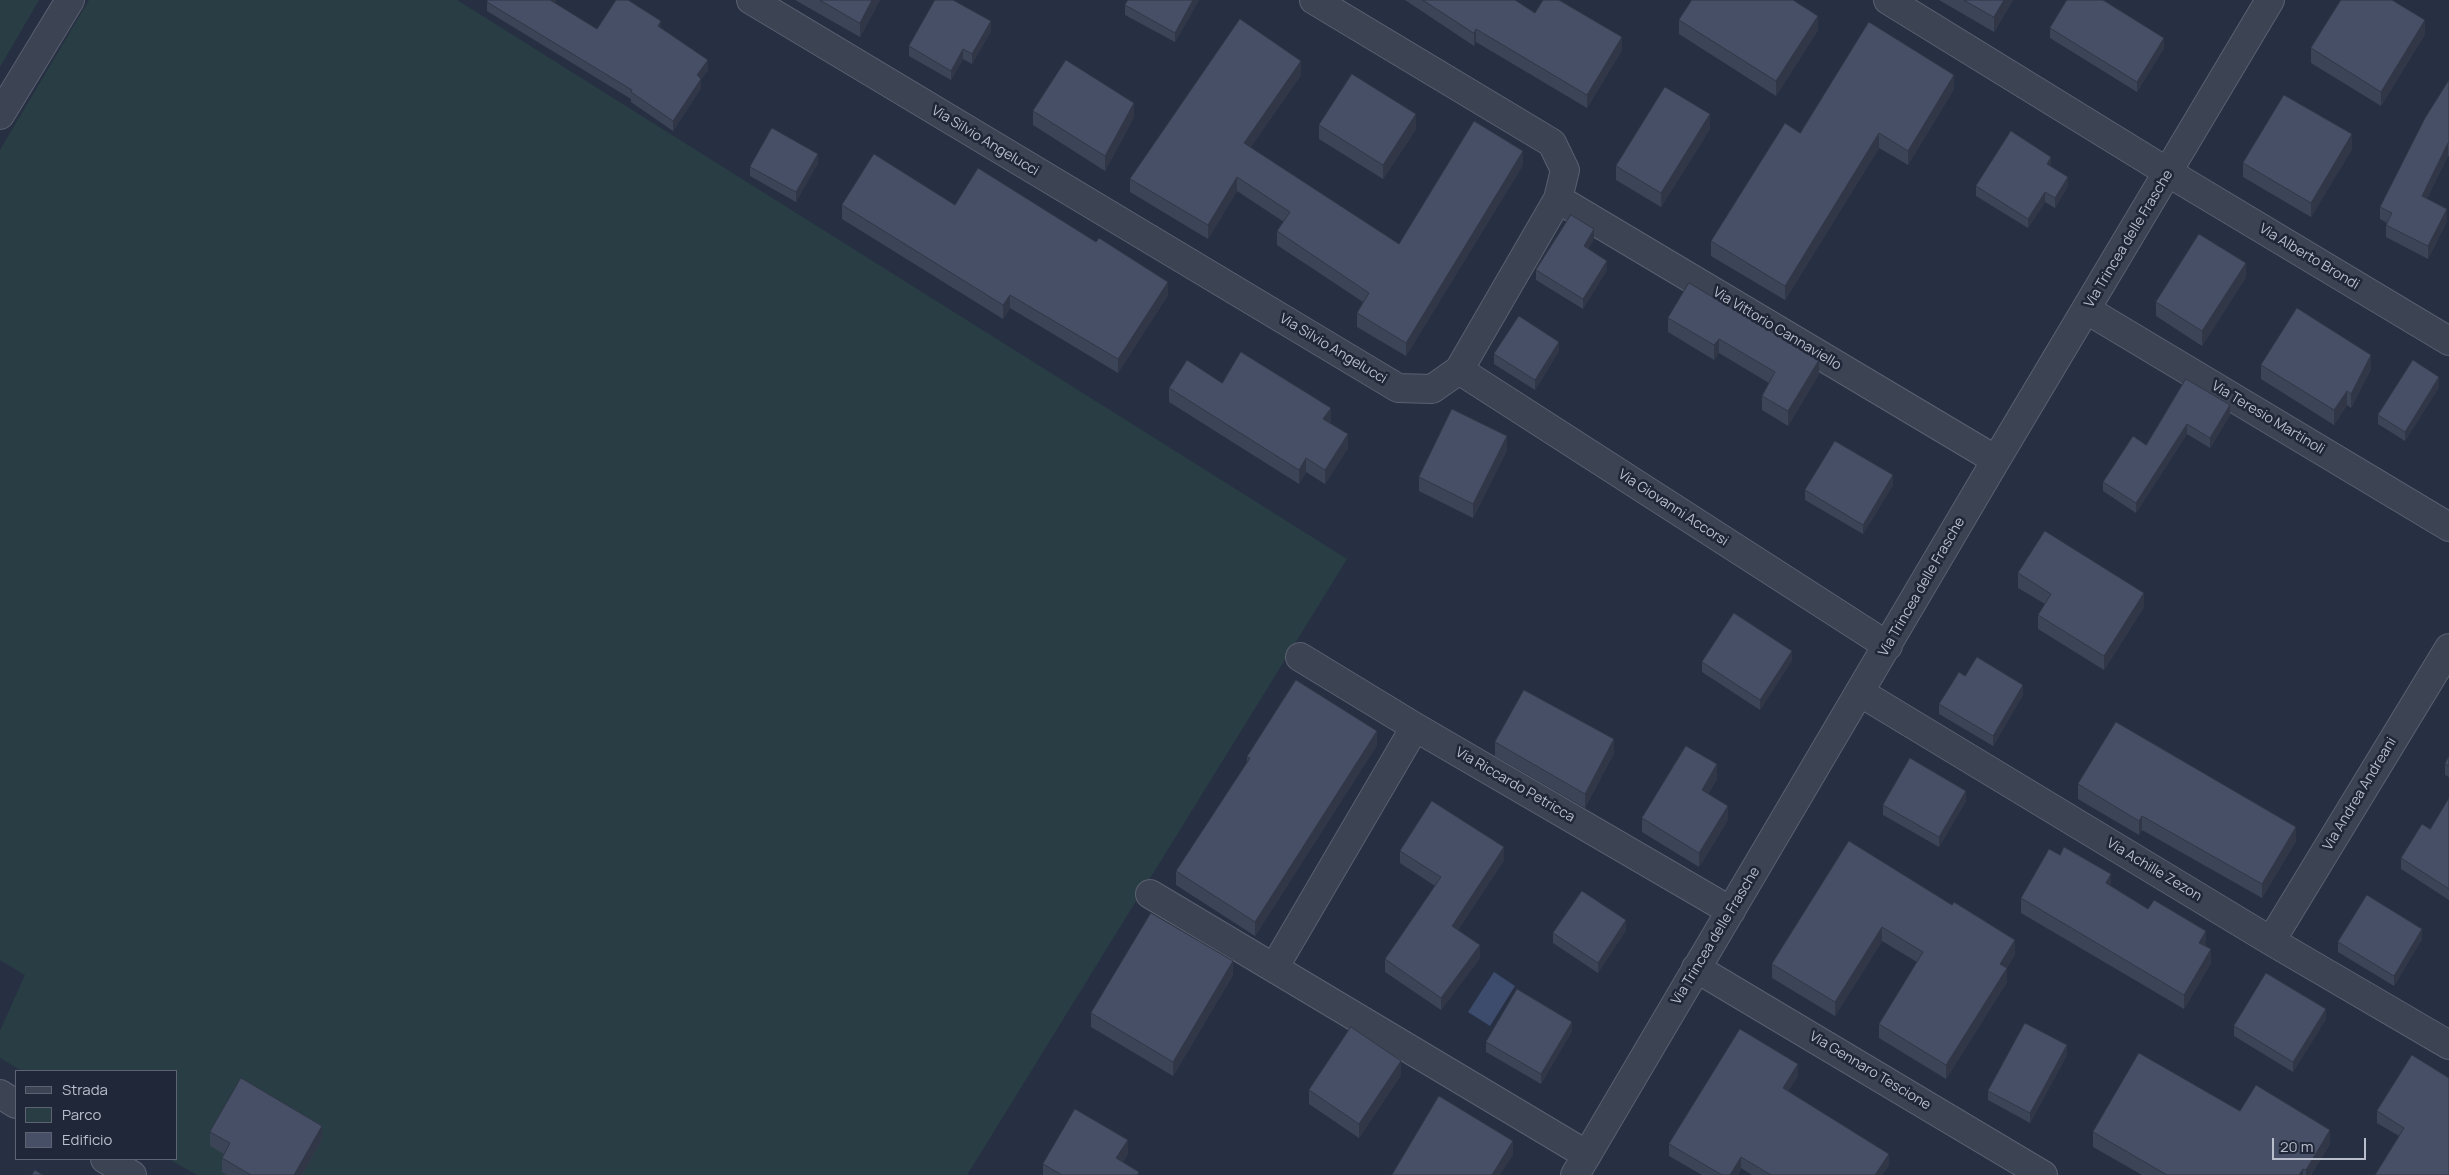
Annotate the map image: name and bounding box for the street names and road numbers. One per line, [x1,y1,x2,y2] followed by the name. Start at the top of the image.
[928,102,1042,180] street label: Via Silvio Angelucci
[2081,167,2177,311] street label: Via Trincea delle Frasche
[2256,221,2362,293] street label: Via Alberto Brondi
[1710,284,1844,374] street label: Via Vittorio Cannaviello
[1276,310,1390,388] street label: Via Silvio Angelucci
[2208,378,2328,458] street label: Via Teresio Martinoli
[1615,466,1731,550] street label: Via Giovanni Accorsi
[1875,515,1969,659] street label: Via Trincea delle Frasche
[2320,735,2400,853] street label: Via Andrea Andreani
[1452,744,1578,826] street label: Via Riccardo Petricca
[2103,835,2205,905] street label: Via Achille Zezon
[1668,864,1764,1008] street label: Via Trincea delle Frasche
[1806,1028,1934,1114] street label: Via Gennaro Tescione

